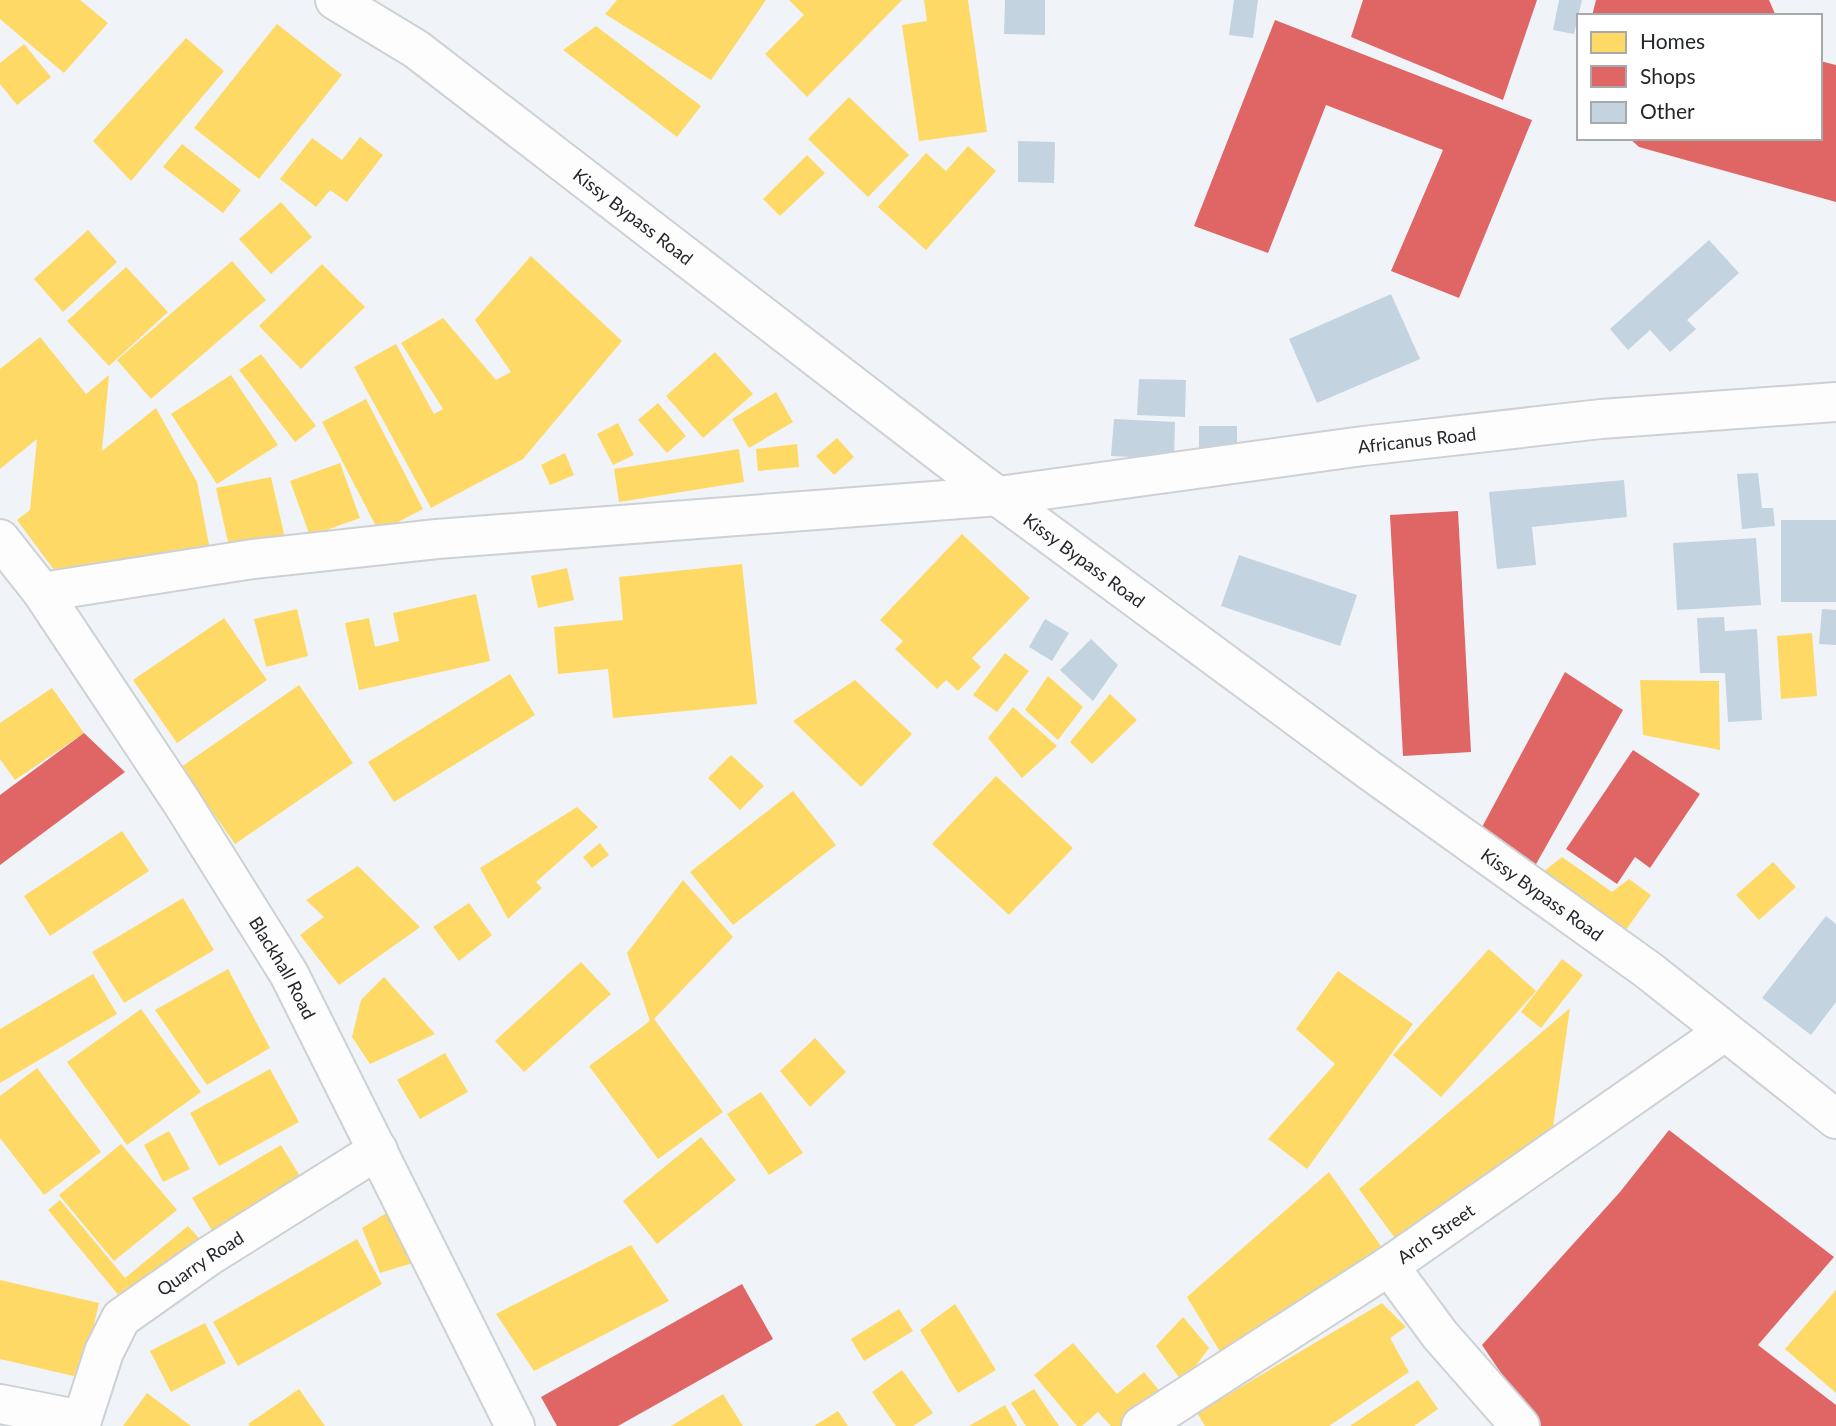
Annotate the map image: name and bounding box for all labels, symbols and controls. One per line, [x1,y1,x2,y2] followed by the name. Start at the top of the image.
[1577,14,1822,140] legend
[1640,28,1705,53] text: Homes
[1640,63,1696,88] text: Shops
[1640,98,1695,123] text: Other
[569,163,698,269] street label: Kissy Bypass Road
[1357,422,1477,458] street label: Africanus Road
[1019,508,1149,612] street label: Kissy Bypass Road
[1477,843,1608,945] street label: Kissy Bypass Road
[245,912,321,1022] street label: Blackhall Road
[1393,1199,1479,1268] street label: Arch Street
[152,1226,247,1300] street label: Quarry Road

